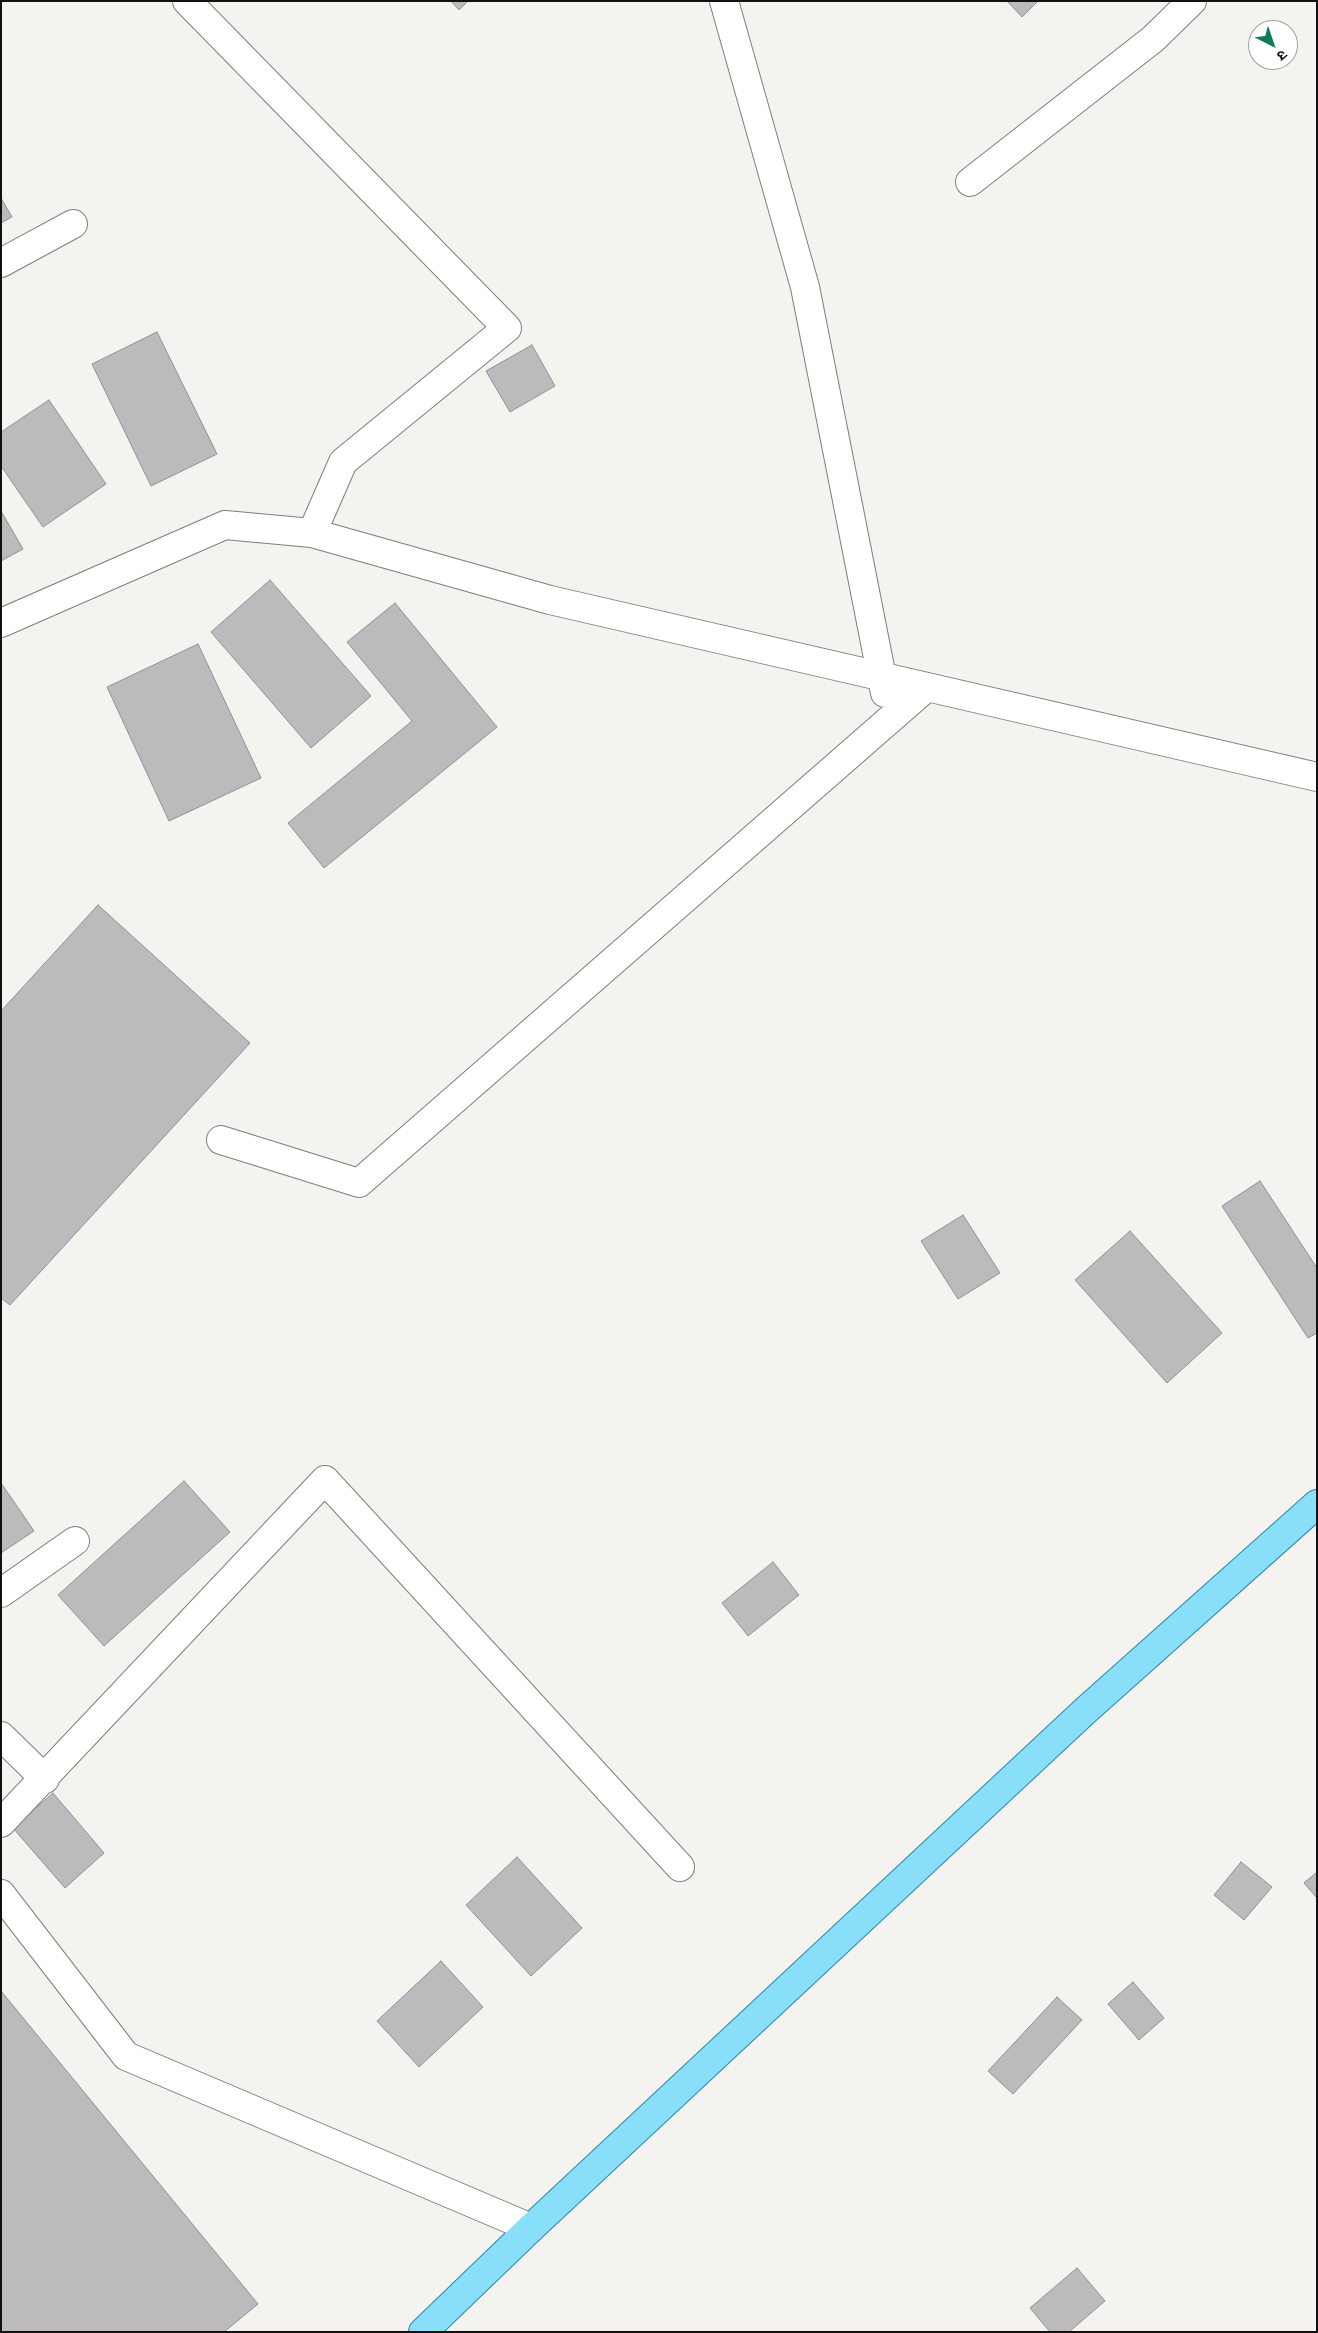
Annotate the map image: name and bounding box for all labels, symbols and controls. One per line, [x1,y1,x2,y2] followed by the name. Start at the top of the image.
[1248,20,1298,70] north arrow
[1274,47,1291,64] text: उ

